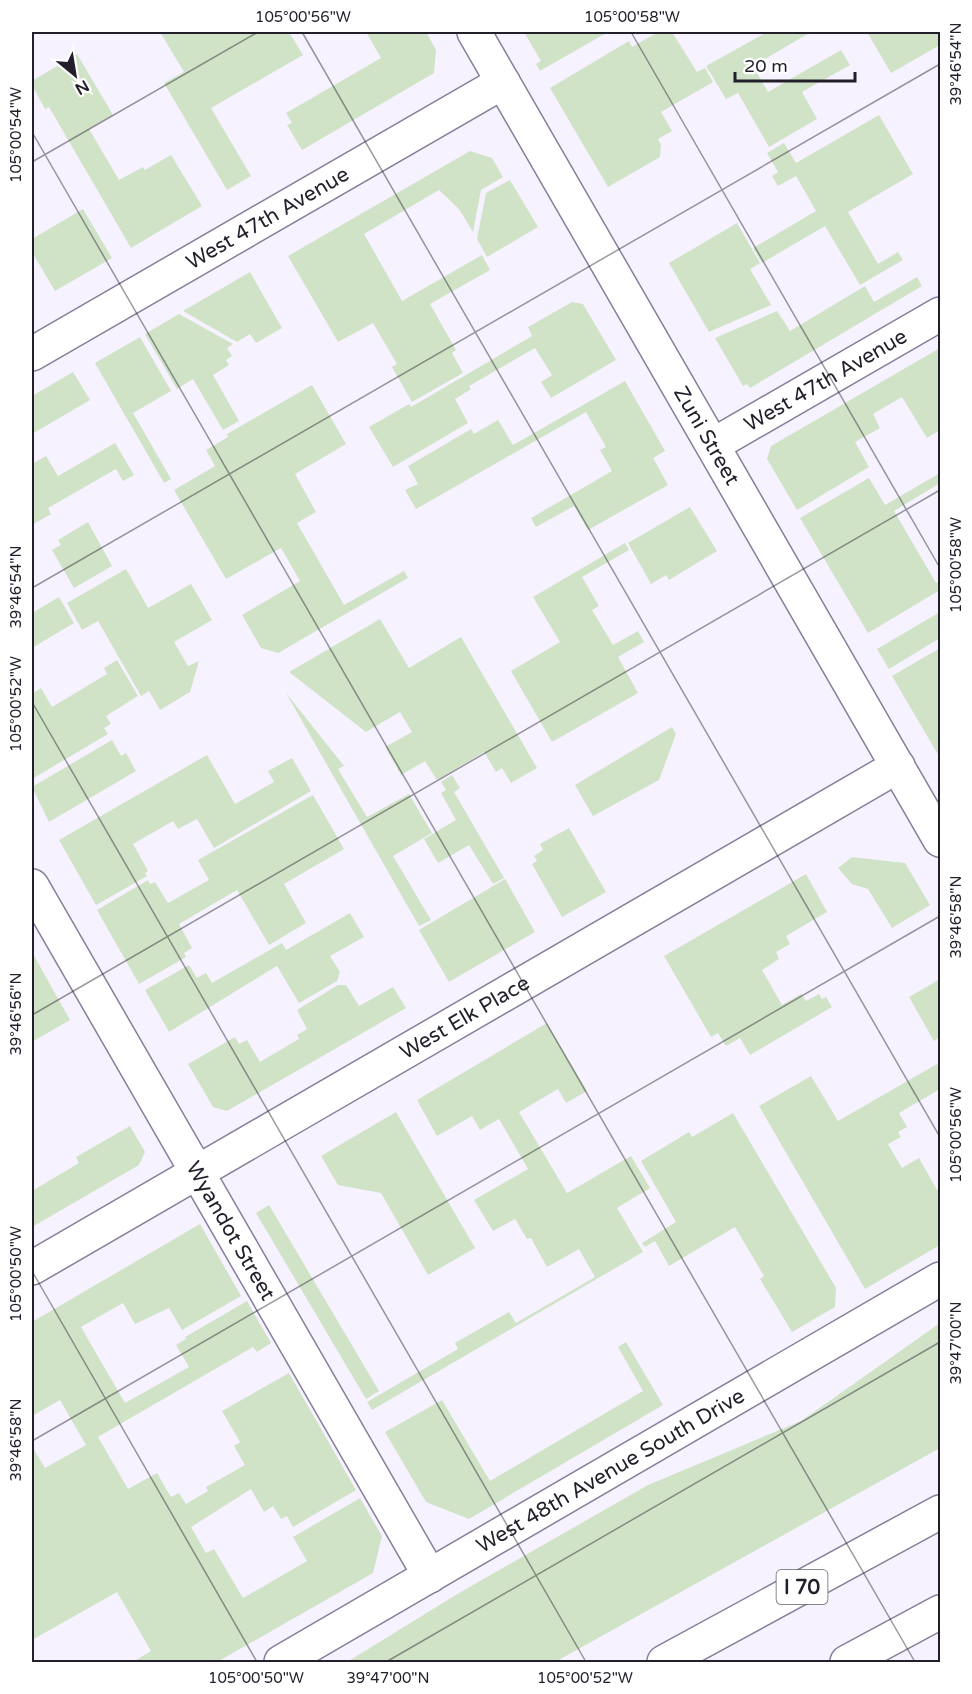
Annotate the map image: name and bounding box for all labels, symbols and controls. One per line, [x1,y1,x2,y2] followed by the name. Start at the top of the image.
[255,8,351,26] text: 105°00'56"W
[584,8,680,26] text: 105°00'58"W
[947,22,965,106] text: 39°46'54"N
[45,45,105,105] north arrow
[735,45,855,83] scale bar
[744,55,788,77] text: 20 m
[71,75,93,99] text: N
[7,87,25,183] text: 105°00'54"W
[182,162,354,275] street label: West 47th Avenue
[740,324,912,437] street label: West 47th Avenue
[668,382,745,490] street label: Zuni Street
[947,517,965,613] text: 105°00'58"W
[7,545,25,629] text: 39°46'54"N
[7,656,25,752] text: 105°00'52"W
[947,875,965,959] text: 39°46'58"N
[396,970,534,1065] street label: West Elk Place
[7,972,25,1056] text: 39°46'56"N
[947,1087,965,1183] text: 105°00'56"W
[181,1157,280,1305] street label: Wyandot Street
[7,1226,25,1322] text: 105°00'50"W
[947,1301,965,1385] text: 39°47'00"N
[472,1383,749,1559] street label: West 48th Avenue South Drive
[7,1398,25,1482] text: 39°46'58"N
[776,1570,828,1604] road number: I 70
[208,1669,304,1687] text: 105°00'50"W
[346,1669,430,1687] text: 39°47'00"N
[537,1669,633,1687] text: 105°00'52"W

